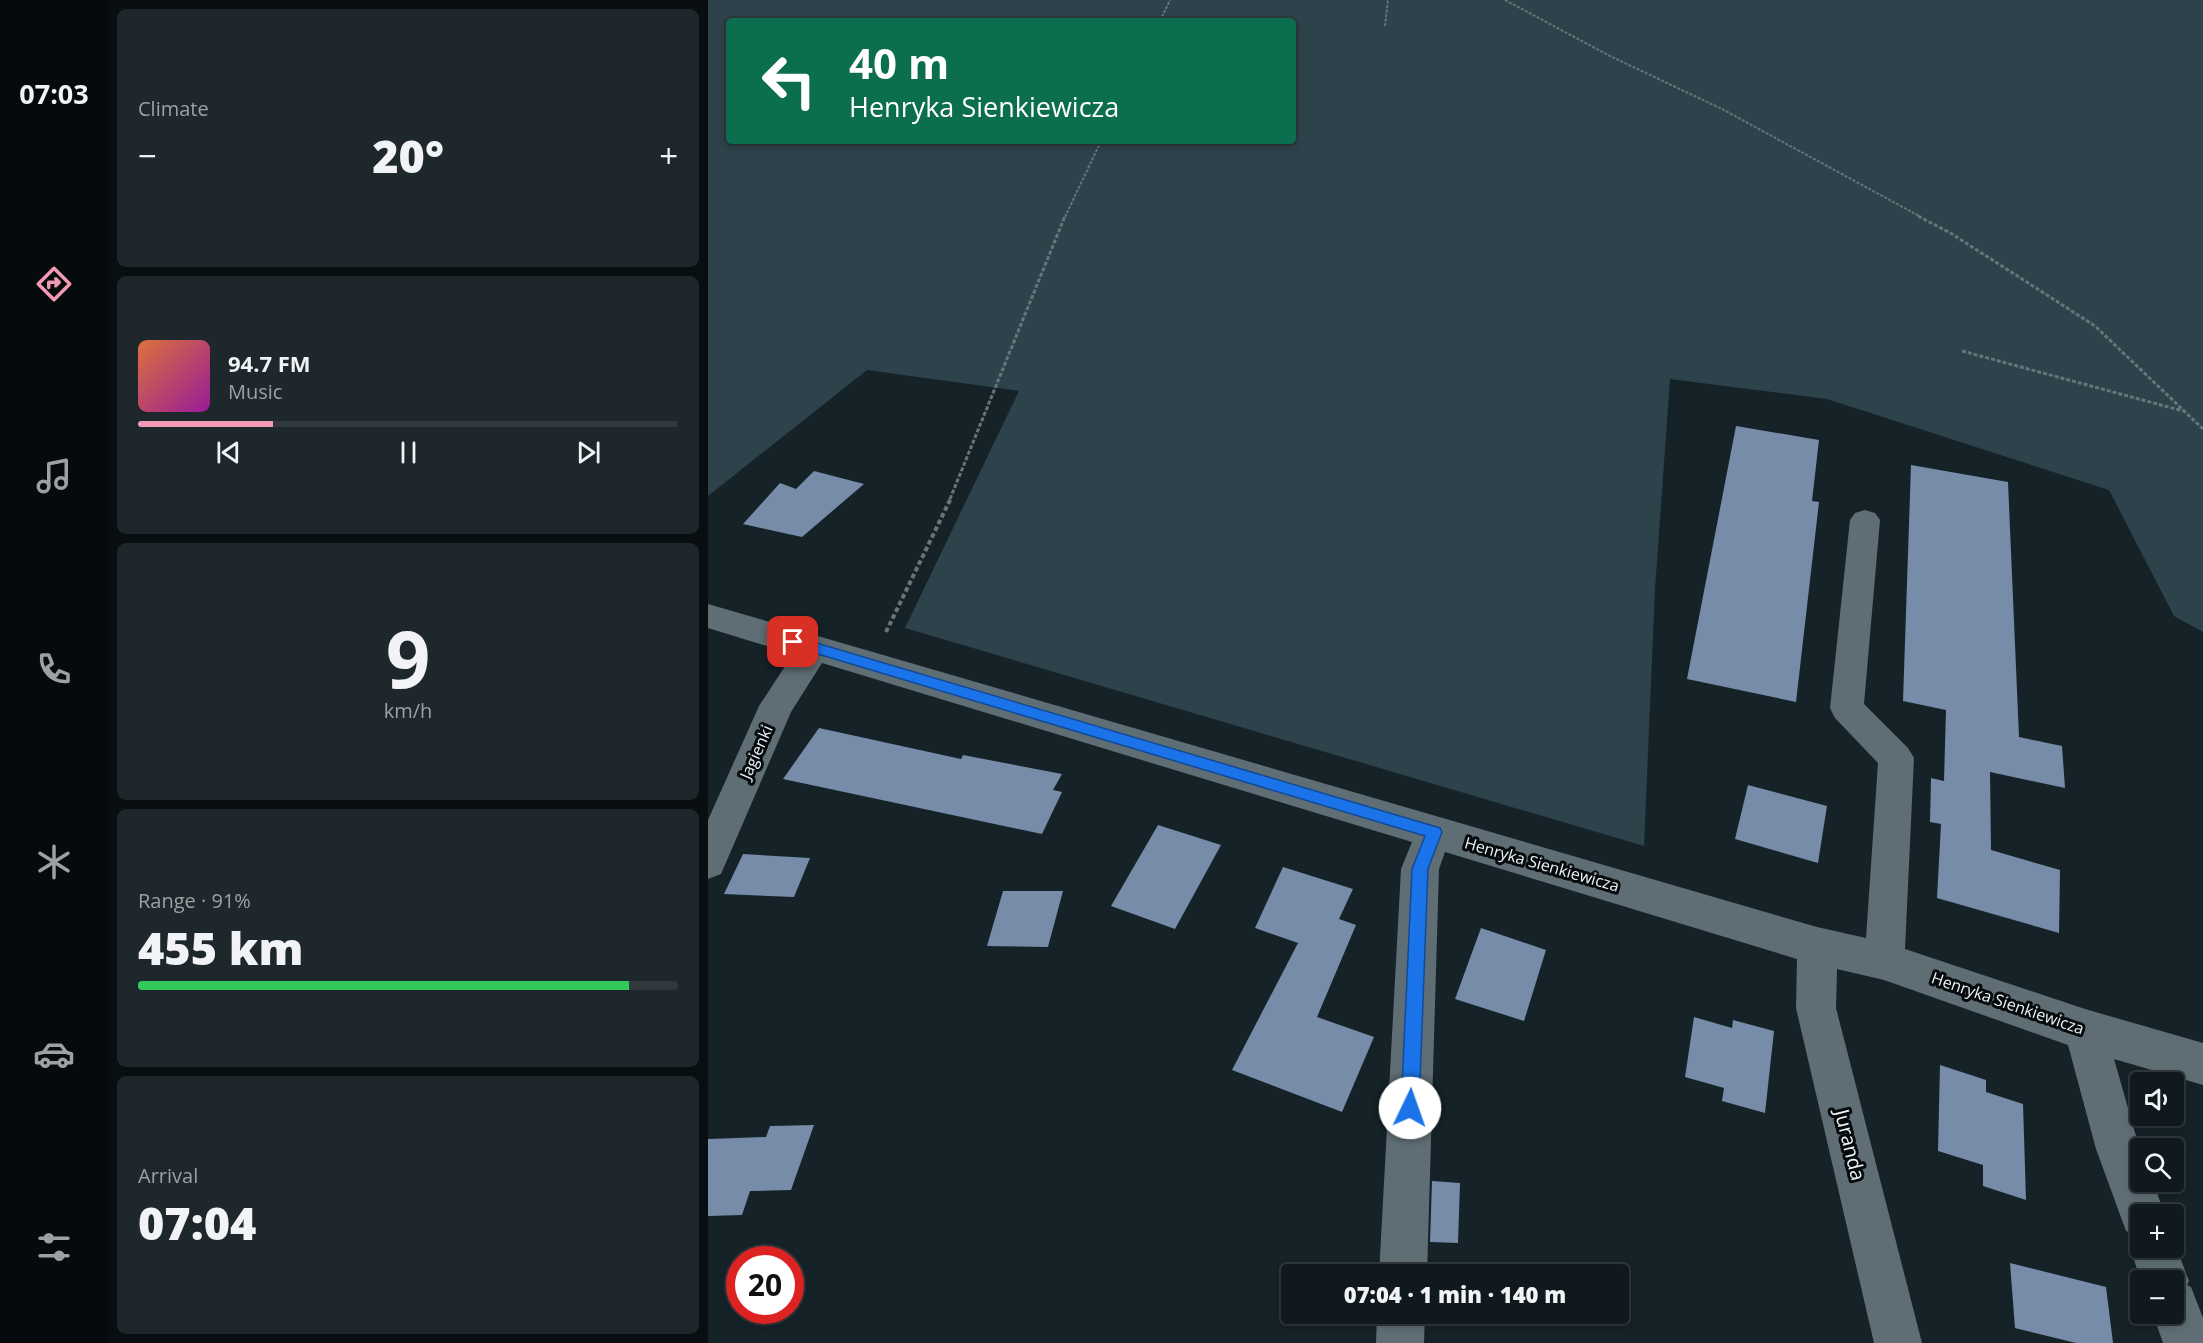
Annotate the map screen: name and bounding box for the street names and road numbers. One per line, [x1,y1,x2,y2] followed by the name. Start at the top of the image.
[734,721,778,784] street label: Jagienki
[1462,831,1622,897] street label: Henryka Sienkiewicza
[1929,967,2087,1039] street label: Henryka Sienkiewicza
[1828,1104,1872,1183] street label: Juranda

